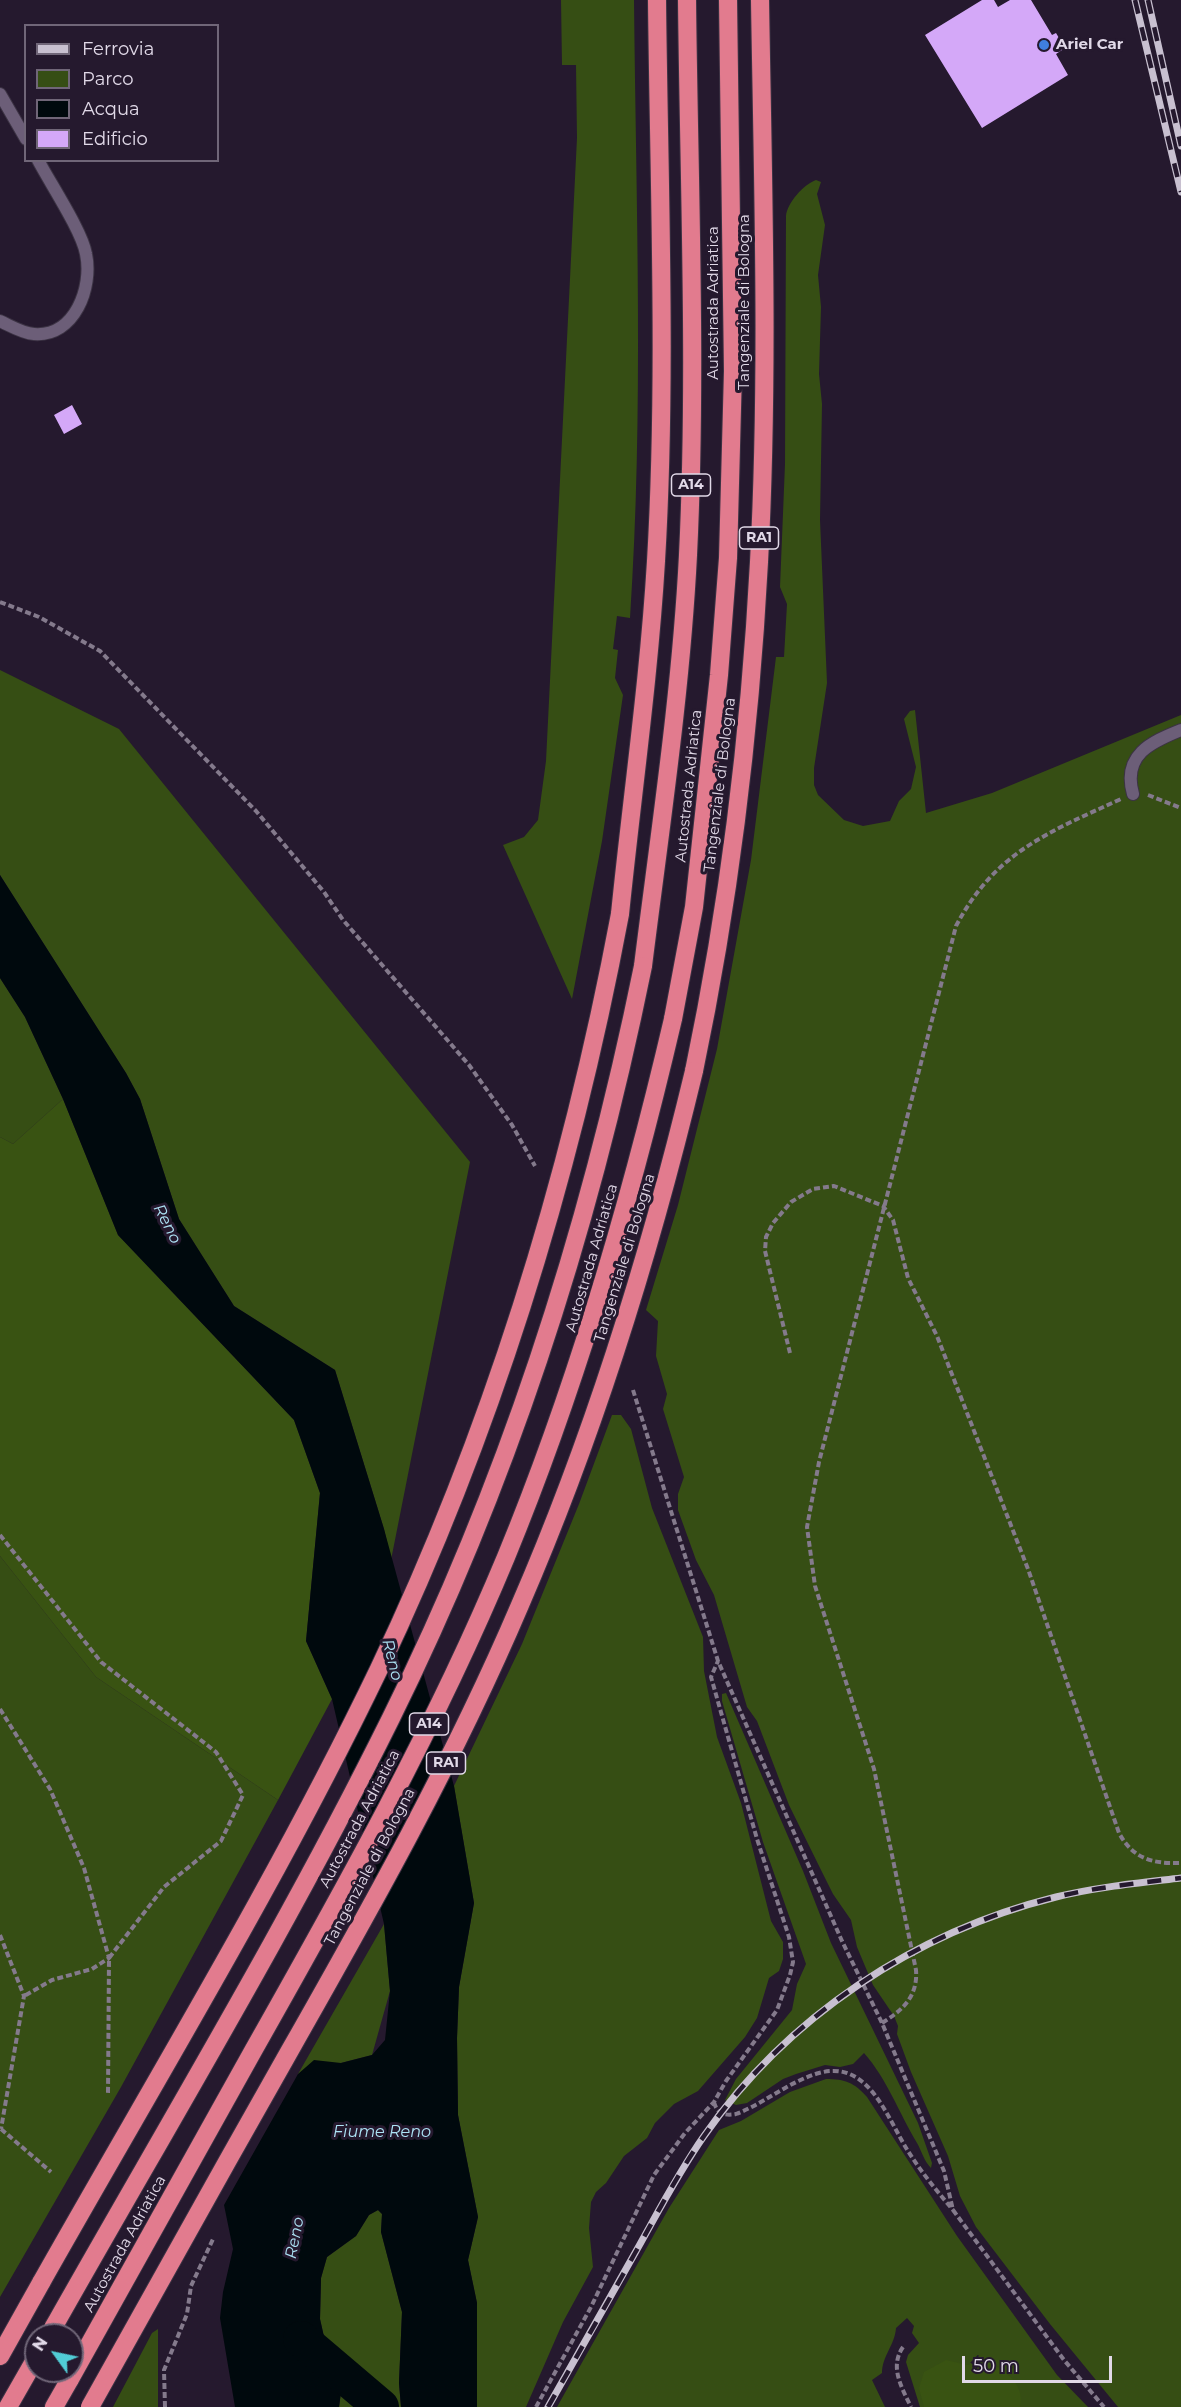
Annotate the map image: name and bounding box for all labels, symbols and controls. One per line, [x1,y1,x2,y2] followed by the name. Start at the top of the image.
[24,24,219,162] legend
[1056,36,1123,54] place label: Ariel Car
[82,38,154,60] text: Ferrovia
[1037,38,1051,52] marker: Ariel Car
[82,68,134,90] text: Parco
[82,98,140,120] text: Acqua
[82,128,148,150] text: Edificio
[736,214,754,390] street label: Tangenziale di Bologna
[705,226,723,380] street label: Autostrada Adriatica
[672,474,710,496] road number: A14
[740,527,778,549] road number: RA1
[700,697,740,873] street label: Tangenziale di Bologna
[672,709,706,863] street label: Autostrada Adriatica
[591,1171,659,1345] street label: Tangenziale di Bologna
[562,1182,622,1334] street label: Autostrada Adriatica
[149,1201,185,1247] water label: Reno
[378,1637,406,1683] water label: Reno
[410,1713,448,1735] road number: A14
[316,1747,404,1891] street label: Autostrada Adriatica
[426,1752,466,1774] road number: RA1
[321,1785,419,1949] street label: Tangenziale di Bologna
[333,2122,431,2142] water label: Fiume Reno
[80,2172,170,2316] street label: Autostrada Adriatica
[282,2216,308,2260] water label: Reno
[24,2323,84,2383] north arrow
[29,2333,52,2355] text: N
[965,2344,1115,2382] scale bar
[973,2355,1019,2377] text: 50 m

